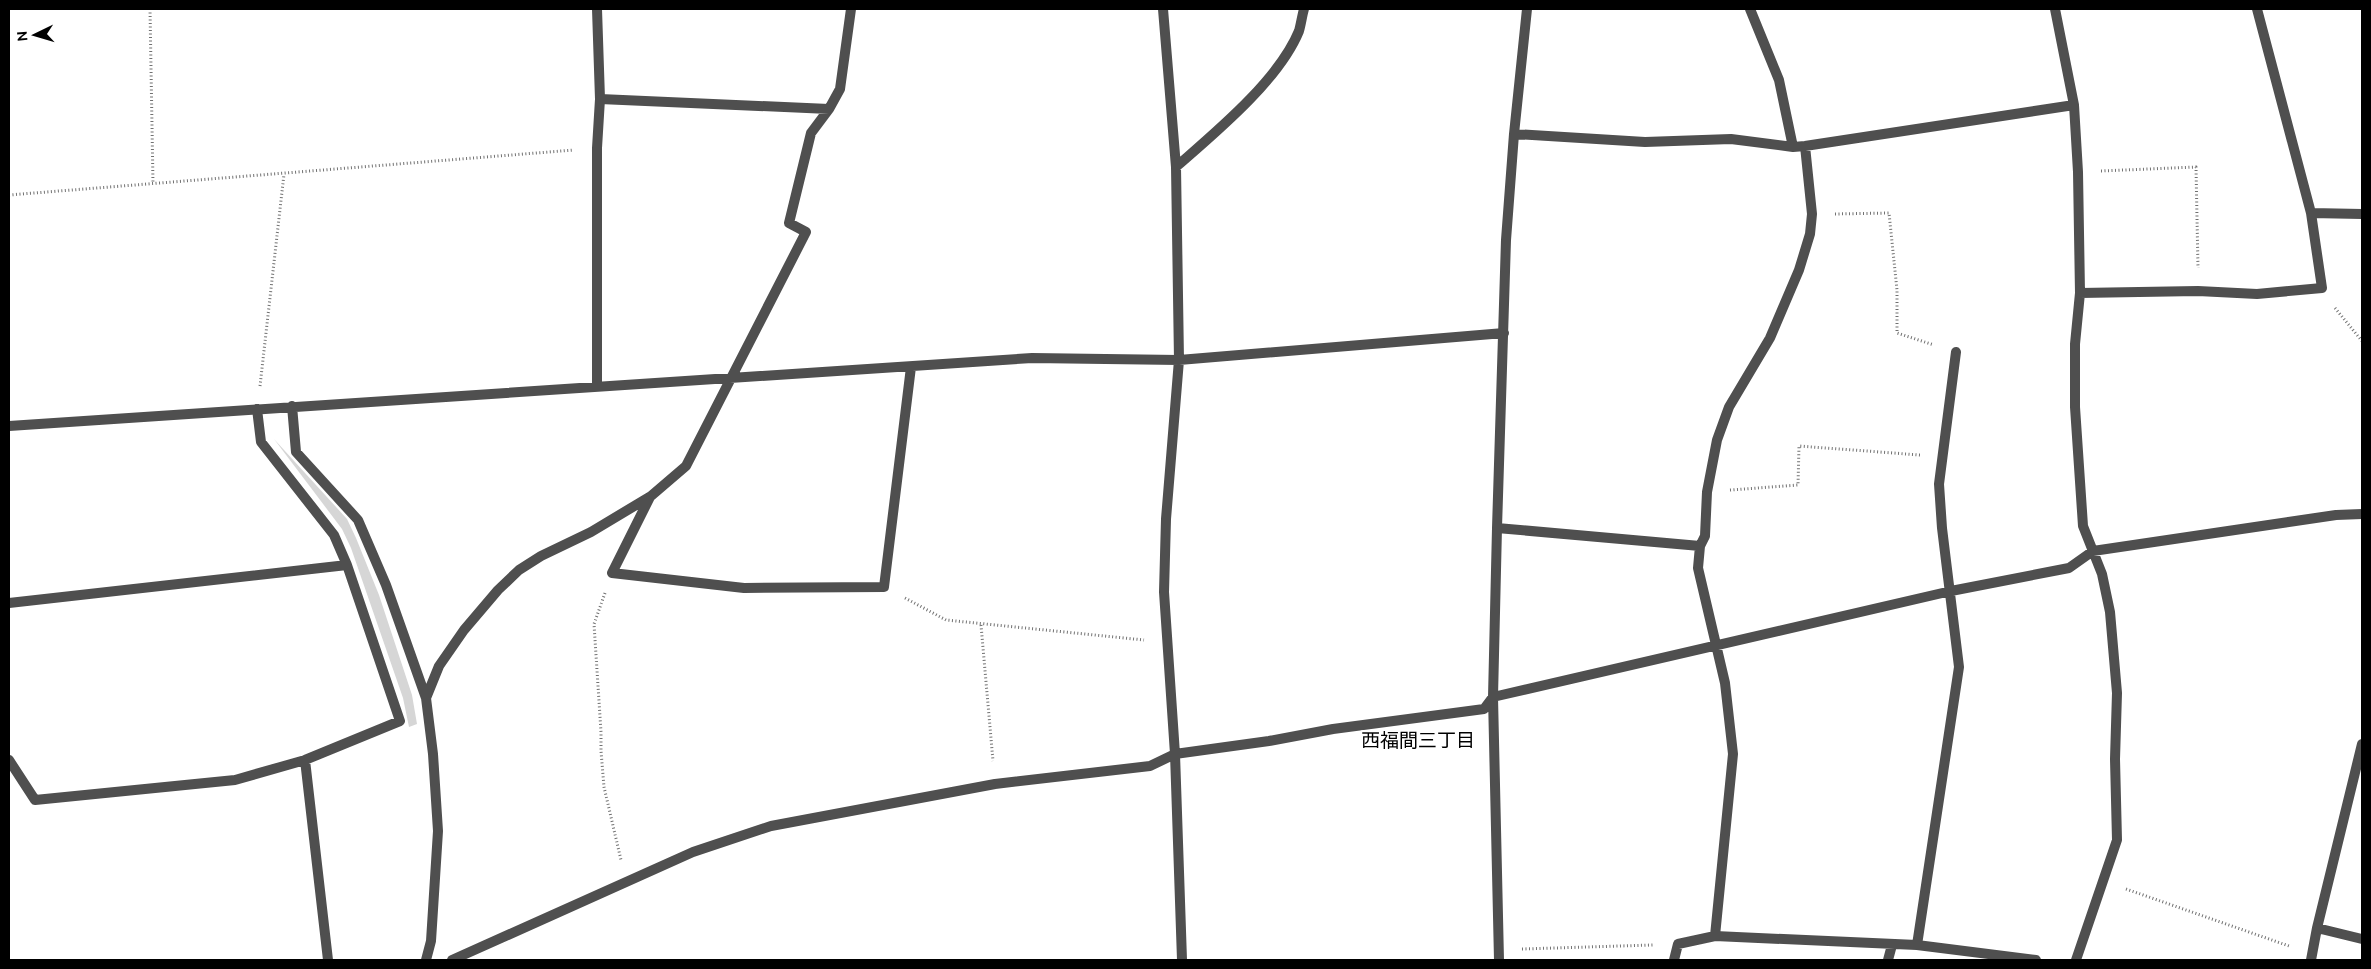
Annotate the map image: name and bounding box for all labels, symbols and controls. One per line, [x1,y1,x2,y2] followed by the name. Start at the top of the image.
[10,10,60,60] north arrow
[14,30,30,42] text: N
[1361,729,1475,751] district label: 西福間三丁目

